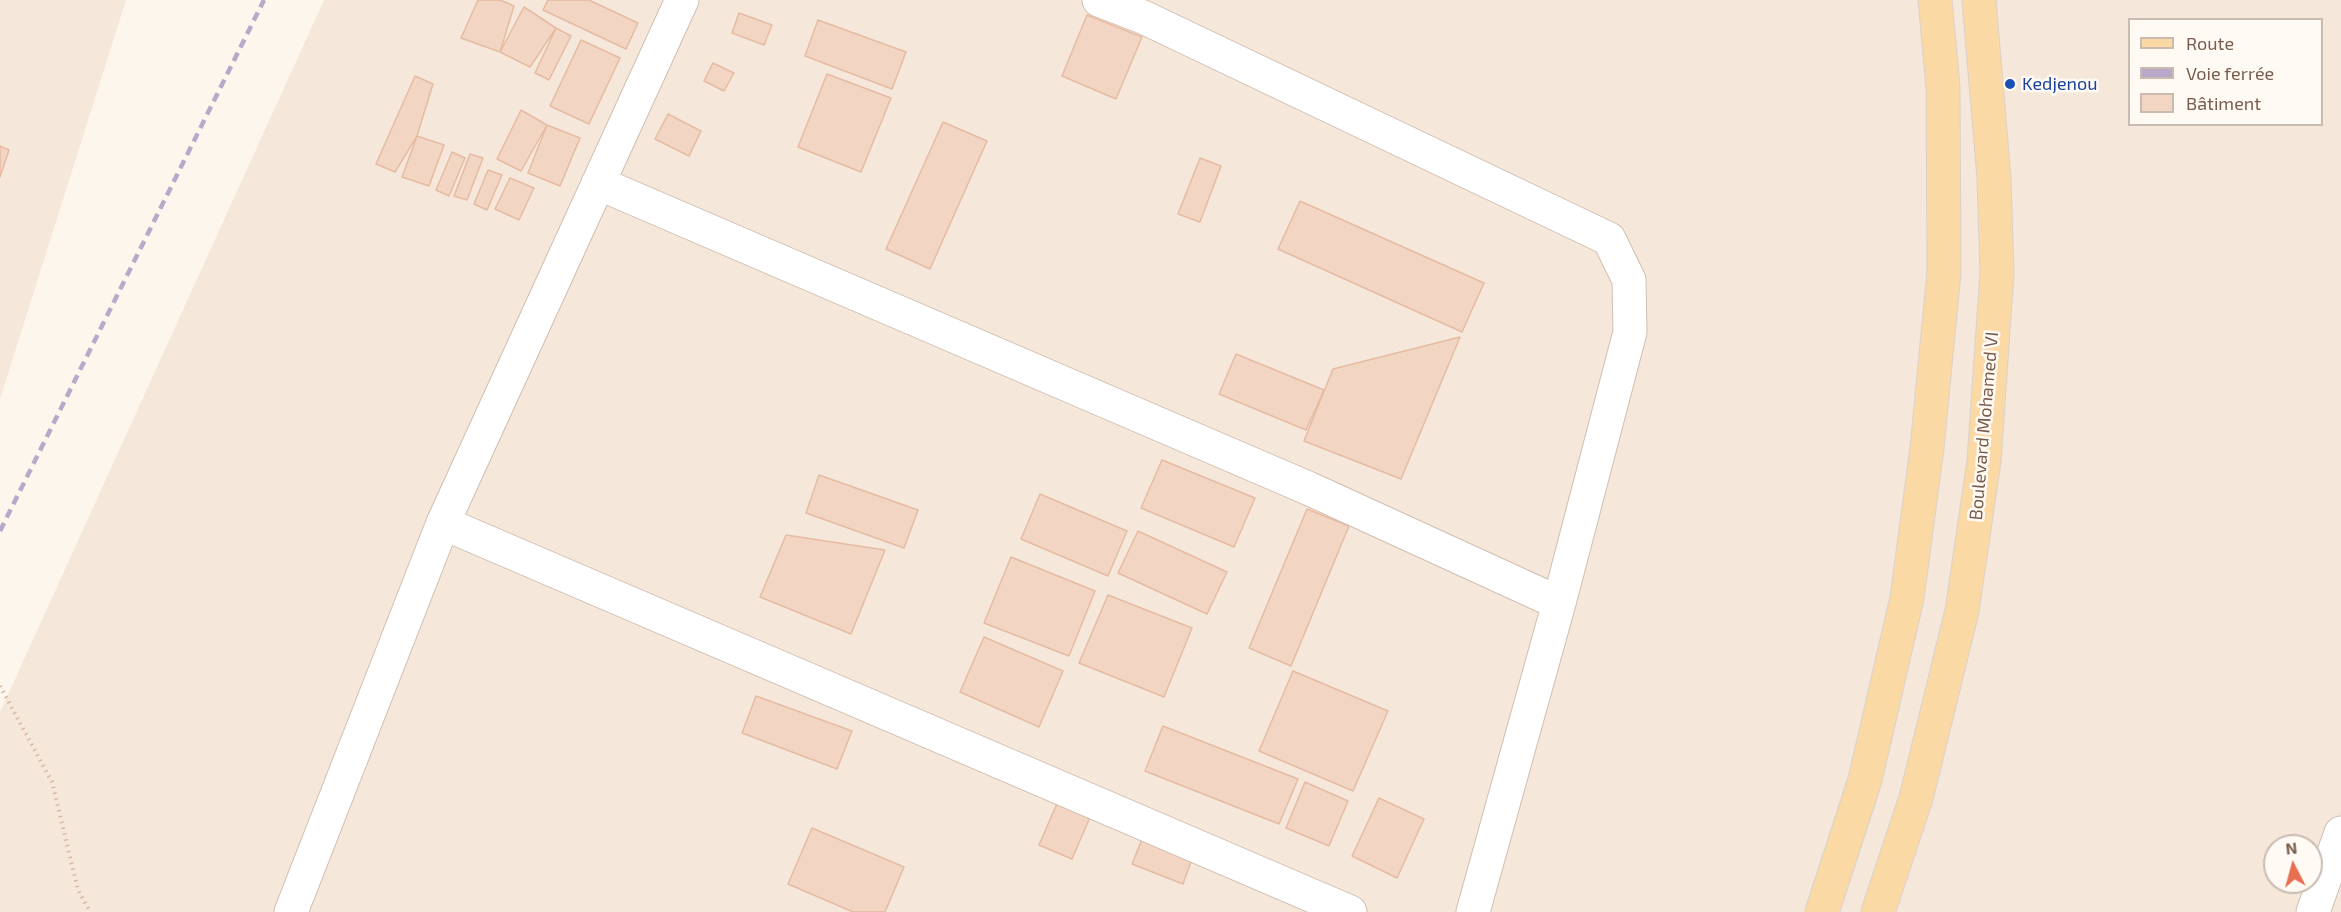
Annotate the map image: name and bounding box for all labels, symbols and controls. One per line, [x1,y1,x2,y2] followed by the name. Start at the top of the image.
[2128,18,2323,126] legend
[2186,32,2234,54] text: Route
[2186,62,2274,84] text: Voie ferrée
[2022,73,2097,95] place label: Kedjenou
[2003,77,2017,91] marker: Kedjenou
[2186,92,2261,114] text: Bâtiment
[1965,331,2003,521] street label: Boulevard Mohamed VI
[2263,834,2323,894] north arrow
[2285,838,2298,858] text: N

